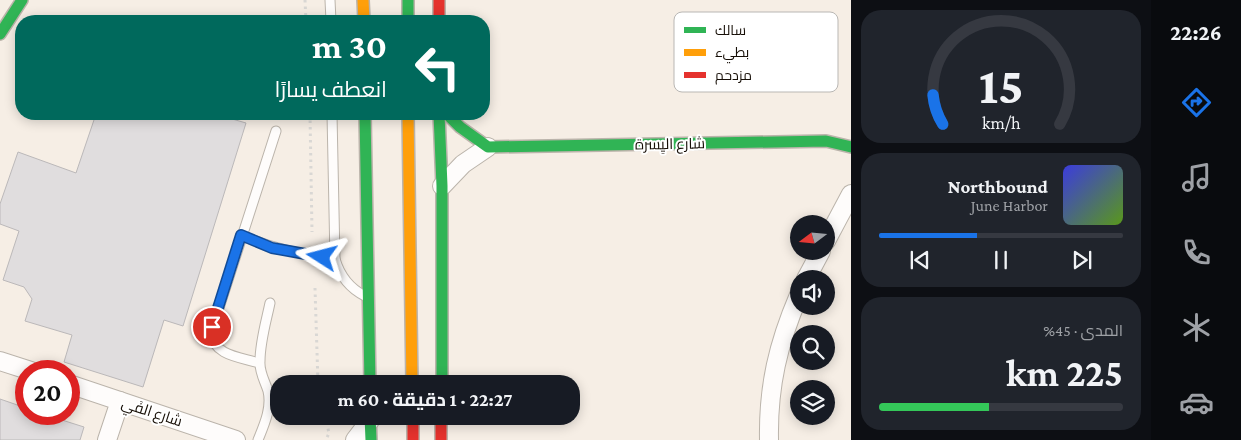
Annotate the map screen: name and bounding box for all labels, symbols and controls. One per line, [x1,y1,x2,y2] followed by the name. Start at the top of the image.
[674,12,838,92] legend
[1170,20,1222,45] text: 22:26
[715,22,746,38] text: سالك
[312,27,387,66] text: 30 m
[405,35,470,100] icon: left
[715,44,749,64] text: بطيء
[979,56,1023,114] text: 15
[715,67,752,85] text: مزدحم
[274,77,387,102] text: انعطف يسارًا
[1179,85,1214,120] icon: directions
[982,113,1021,133] text: km/h
[635,135,705,156] street label: شارع اليِسرة
[1179,160,1214,195] icon: music
[948,176,1048,197] text: Northbound
[971,197,1048,214] text: June Harbor
[790,215,835,260] north arrow
[790,215,835,425] map controls
[295,230,347,282] position arrow
[1179,235,1214,270] icon: phone
[906,246,934,274] icon: previous
[987,246,1015,274] icon: pause
[1068,246,1096,274] icon: next
[790,270,835,315] button: sound
[191,306,233,348] pin
[1179,310,1214,345] icon: climate
[198,313,226,341] icon: arrive
[1043,322,1123,339] text: المدى · 45%
[790,325,835,370] button: search
[1006,352,1123,394] text: 225 km
[15,360,80,425] speed limit sign: 20
[790,380,835,425] button: layers
[1179,385,1214,420] icon: car
[338,389,512,410] text: 22:27 · 1 دقيقة · 60 m
[118,395,184,433] street label: شارع الفَي

